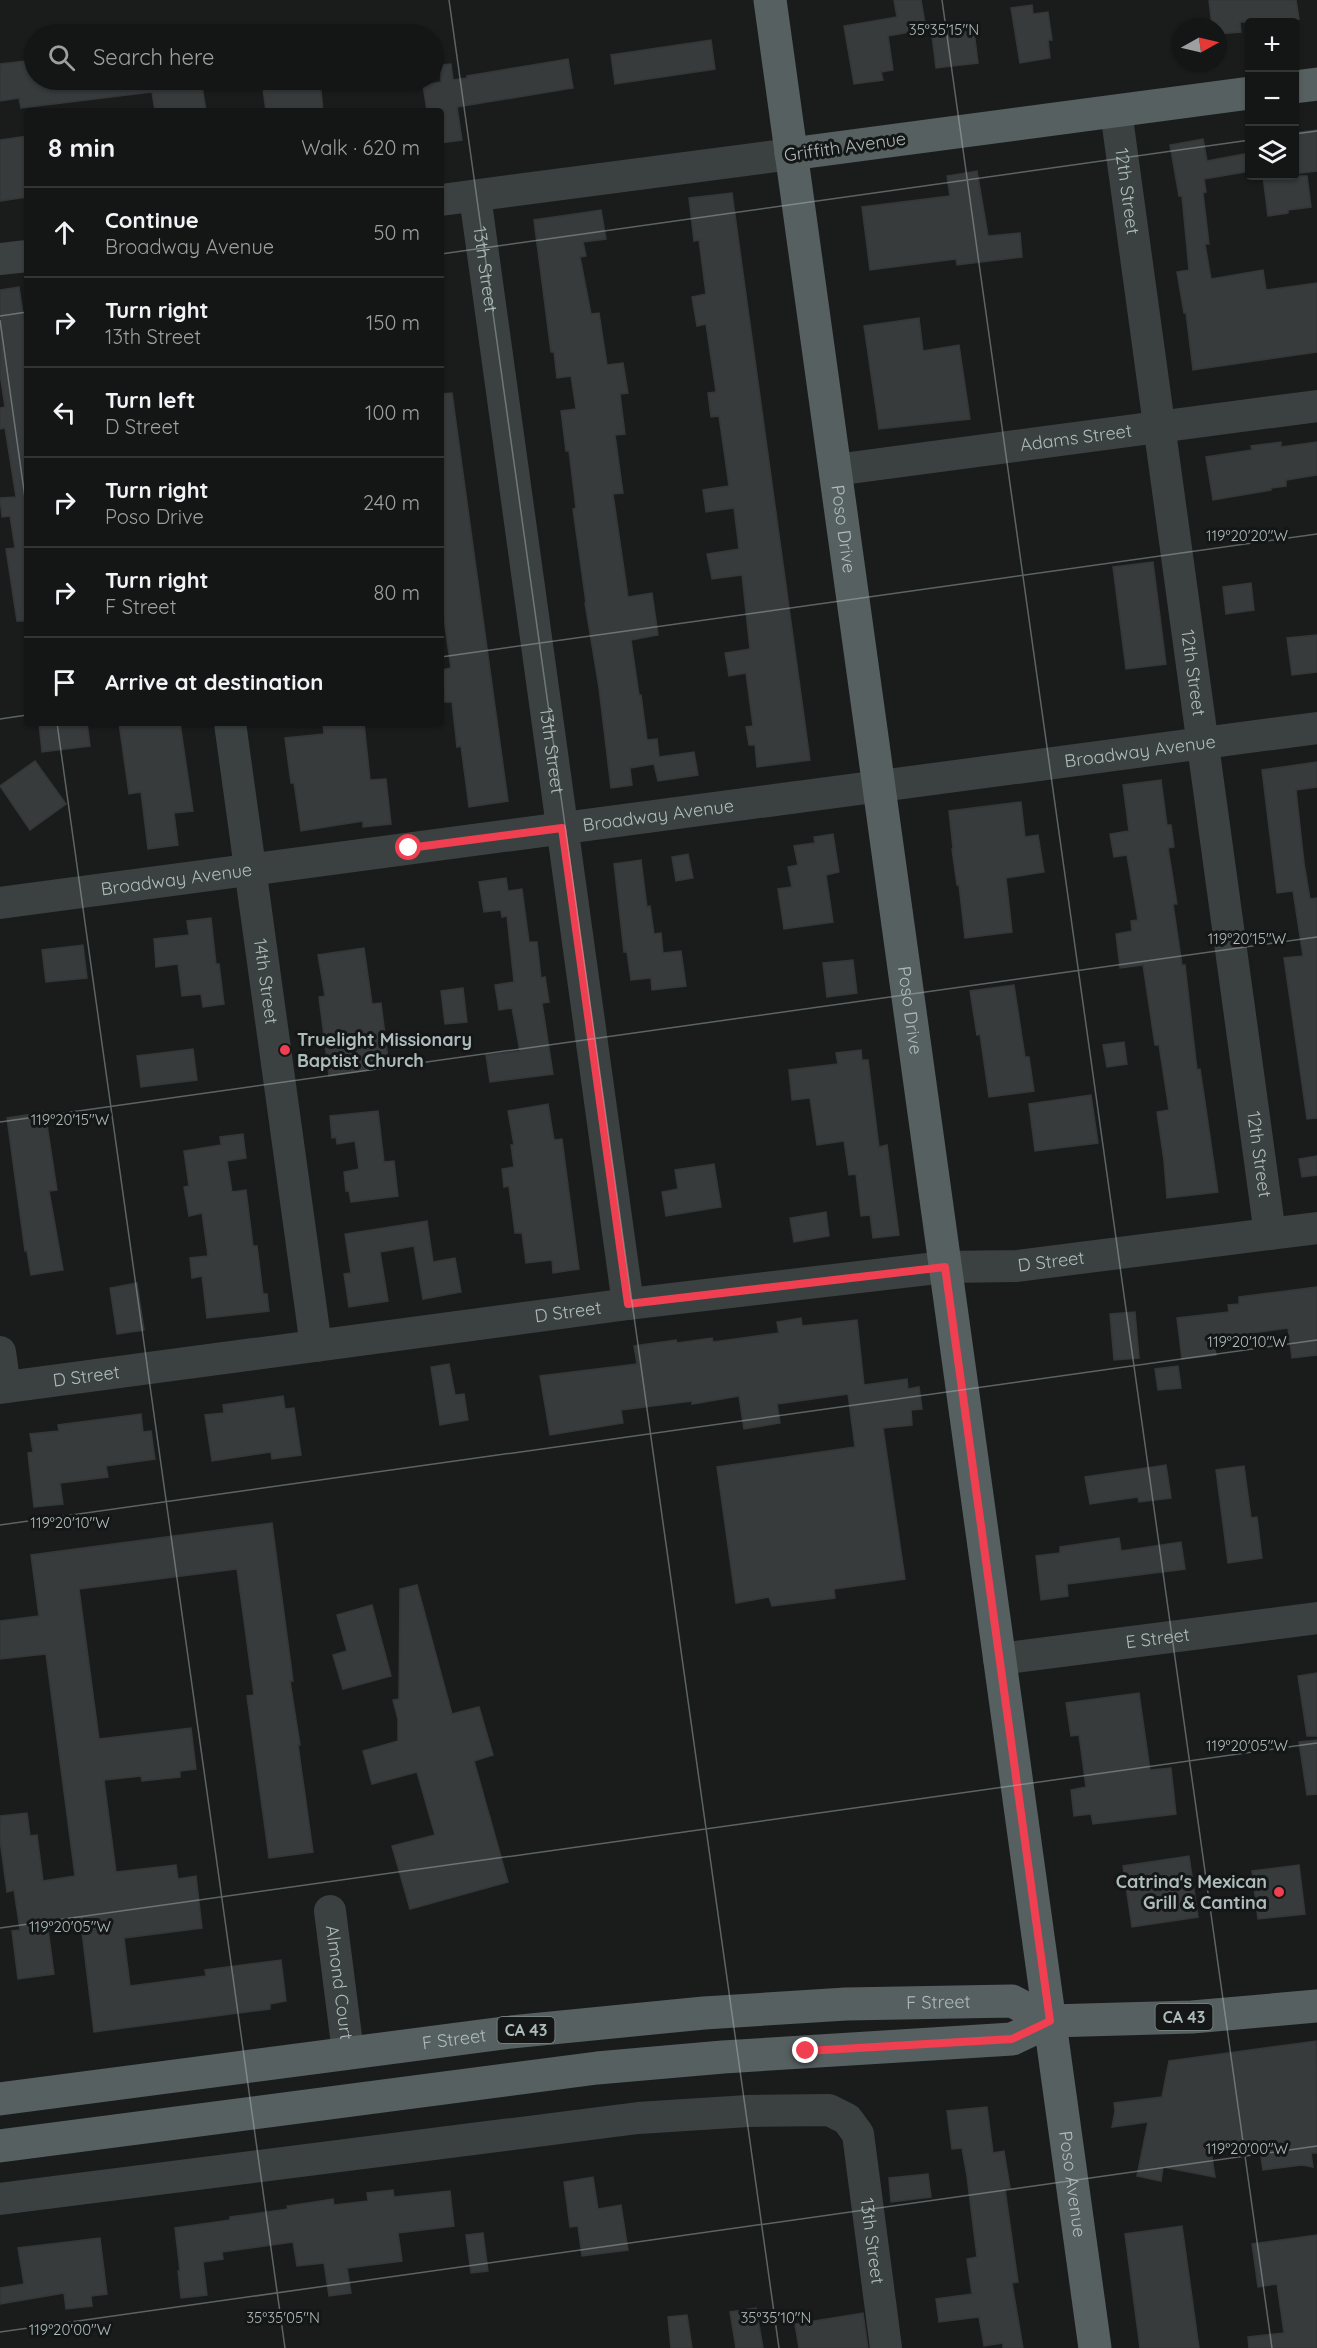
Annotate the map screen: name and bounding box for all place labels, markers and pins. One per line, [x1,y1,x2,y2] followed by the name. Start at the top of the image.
[297,1028,472,1072] place label: Truelight Missionary Baptist Church
[278,1043,292,1057] marker: Truelight Missionary Baptist Church
[1116,1870,1267,1914] place label: Catrina's Mexican Grill & Cantina
[1272,1885,1286,1899] marker: Catrina's Mexican Grill & Cantina

